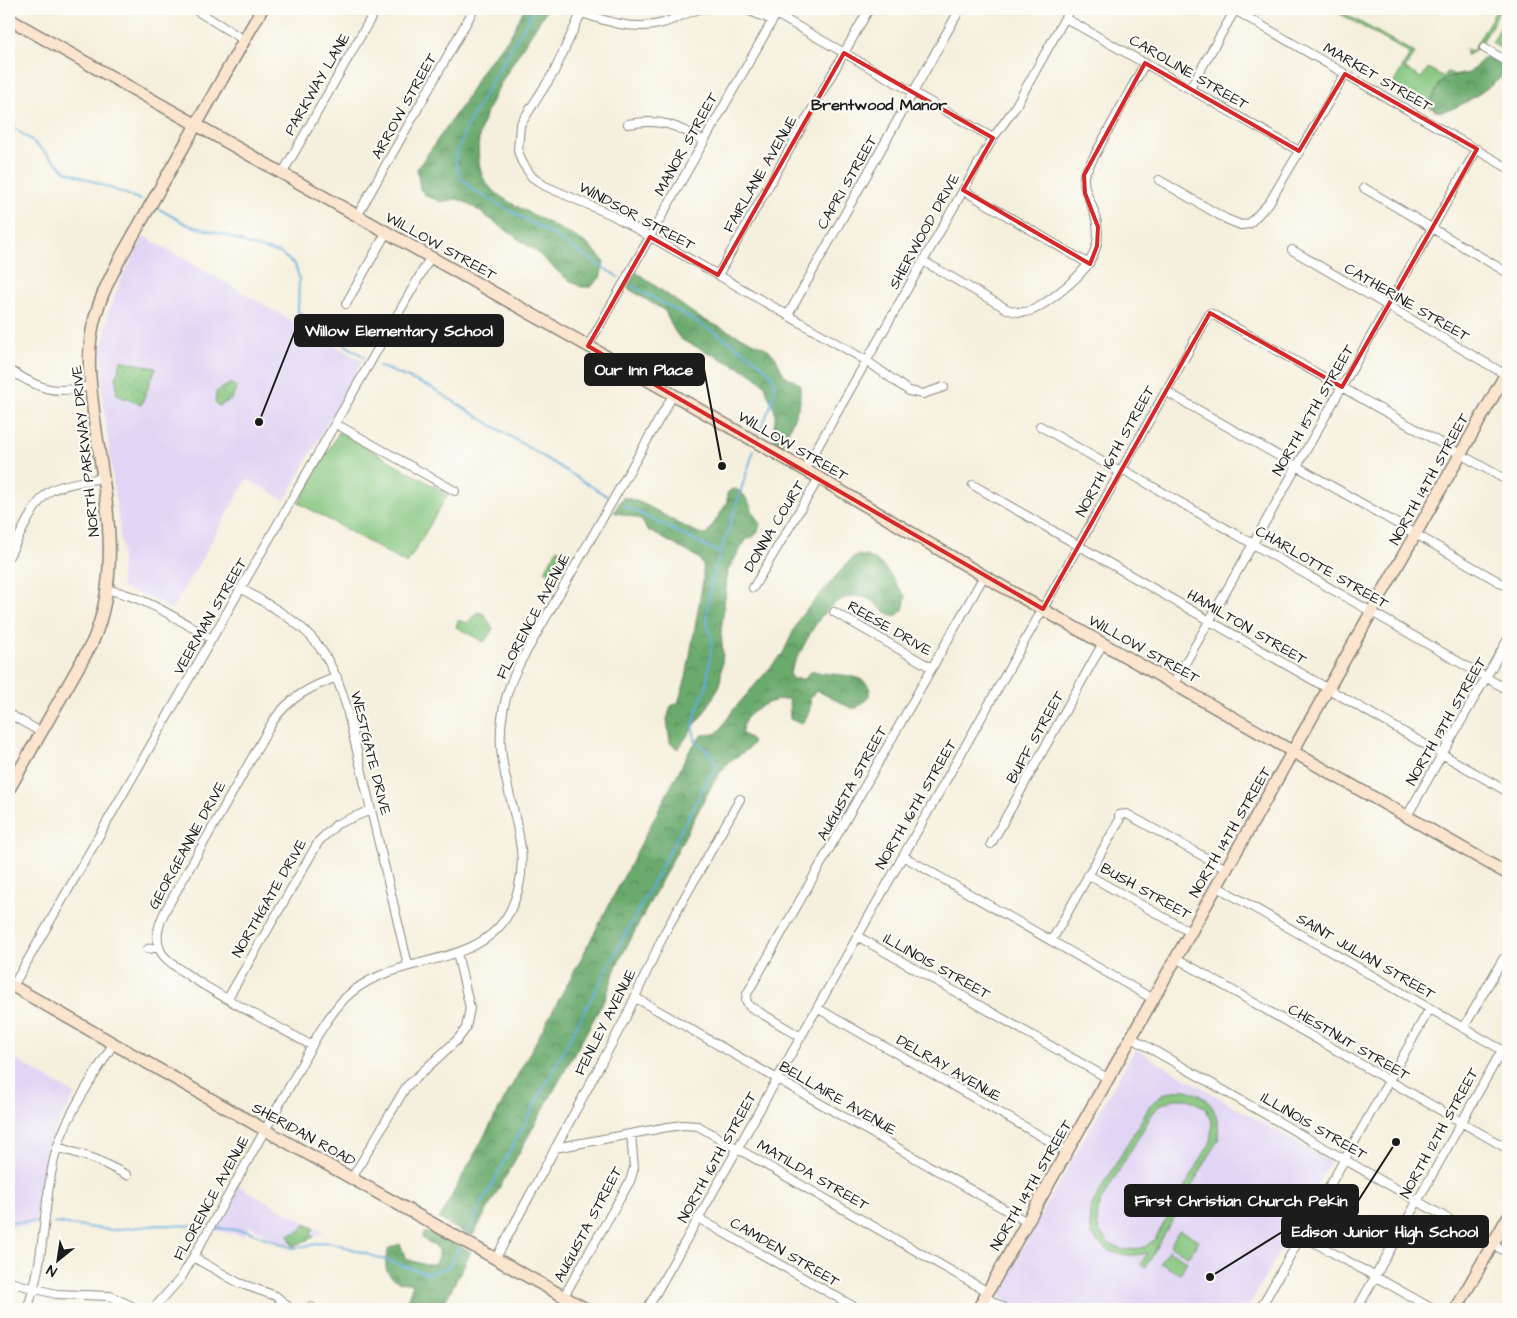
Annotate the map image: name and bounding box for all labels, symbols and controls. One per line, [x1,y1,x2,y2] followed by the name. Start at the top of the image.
[280,29,355,139] street label: PARKWAY LANE
[1125,30,1253,116] street label: CAROLINE STREET
[1319,38,1437,118] street label: MARKET STREET
[367,49,443,163] street label: ARROW STREET
[649,88,724,200] street label: MANOR STREET
[811,94,947,116] district label: Brentwood Manor
[718,112,803,237] street label: FAIRLANE AVENUE
[812,131,883,233] street label: CAPRI STREET
[884,170,965,293] street label: SHERWOOD DRIVE
[575,177,699,256] street label: WINDSOR STREET
[381,207,501,286] street label: WILLOW STREET
[1340,258,1474,347] street label: CATHERINE STREET
[295,315,503,346] callout: Willow Elementary School
[304,320,494,343] text: Willow Elementary School
[1267,340,1360,480] street label: NORTH 15TH STREET
[585,354,704,385] callout: Our Inn Place
[595,359,694,381] text: Our Inn Place
[66,364,105,538] street label: NORTH PARKWAY DRIVE
[1071,381,1161,521] street label: NORTH 16TH STREET
[734,406,852,487] street label: WILLOW STREET
[1384,409,1475,549] street label: NORTH 14TH STREET
[739,476,810,576] street label: DONNA COURT
[1251,521,1393,615] street label: CHARLOTTE STREET
[491,549,576,683] street label: FLORENCE AVENUE
[168,553,253,679] street label: VEERMAN STREET
[1183,585,1311,671] street label: HAMILTON STREET
[844,596,936,661] street label: REESE DRIVE
[1084,610,1204,689] street label: WILLOW STREET
[1401,652,1492,789] street label: NORTH 13TH STREET
[1001,687,1070,787] street label: BUFF STREET
[345,689,396,817] street label: WESTGATE DRIVE
[812,722,893,844] street label: AUGUSTA STREET
[871,735,963,873] street label: NORTH 16TH STREET
[1184,762,1277,902] street label: NORTH 14TH STREET
[143,777,231,913] street label: GEORGEANNE DRIVE
[227,835,312,961] street label: NORTHGATE DRIVE
[1097,858,1195,925] street label: BUSH STREET
[1292,908,1440,1005] street label: SAINT JULIAN STREET
[879,928,995,1005] street label: ILLINOIS STREET
[570,965,641,1079] street label: FENLEY AVENUE
[1284,999,1414,1086] street label: CHESTNUT STREET
[892,1030,1005,1107] street label: DELRAY AVENUE
[775,1056,900,1141] street label: BELLAIRE AVENUE
[1395,1064,1484,1202] street label: NORTH 12TH STREET
[673,1087,763,1227] street label: NORTH 16TH STREET
[1257,1087,1371,1166] street label: ILLINOIS STREET
[248,1097,360,1172] street label: SHERIDAN ROAD
[985,1115,1078,1255] street label: NORTH 14TH STREET
[168,1132,255,1265] street label: FLORENCE AVENUE
[753,1135,873,1216] street label: MATILDA STREET
[549,1162,628,1286] street label: AUGUSTA STREET
[1125,1185,1358,1216] callout: First Christian Church Pekin
[1135,1190,1347,1212] text: First Christian Church Pekin
[726,1212,844,1293] street label: CAMDEN STREET
[1282,1216,1488,1247] callout: Edison Junior High School
[1292,1221,1479,1245] text: Edison Junior High School
[32,1236,82,1286] north arrow
[43,1259,61,1281] text: N

